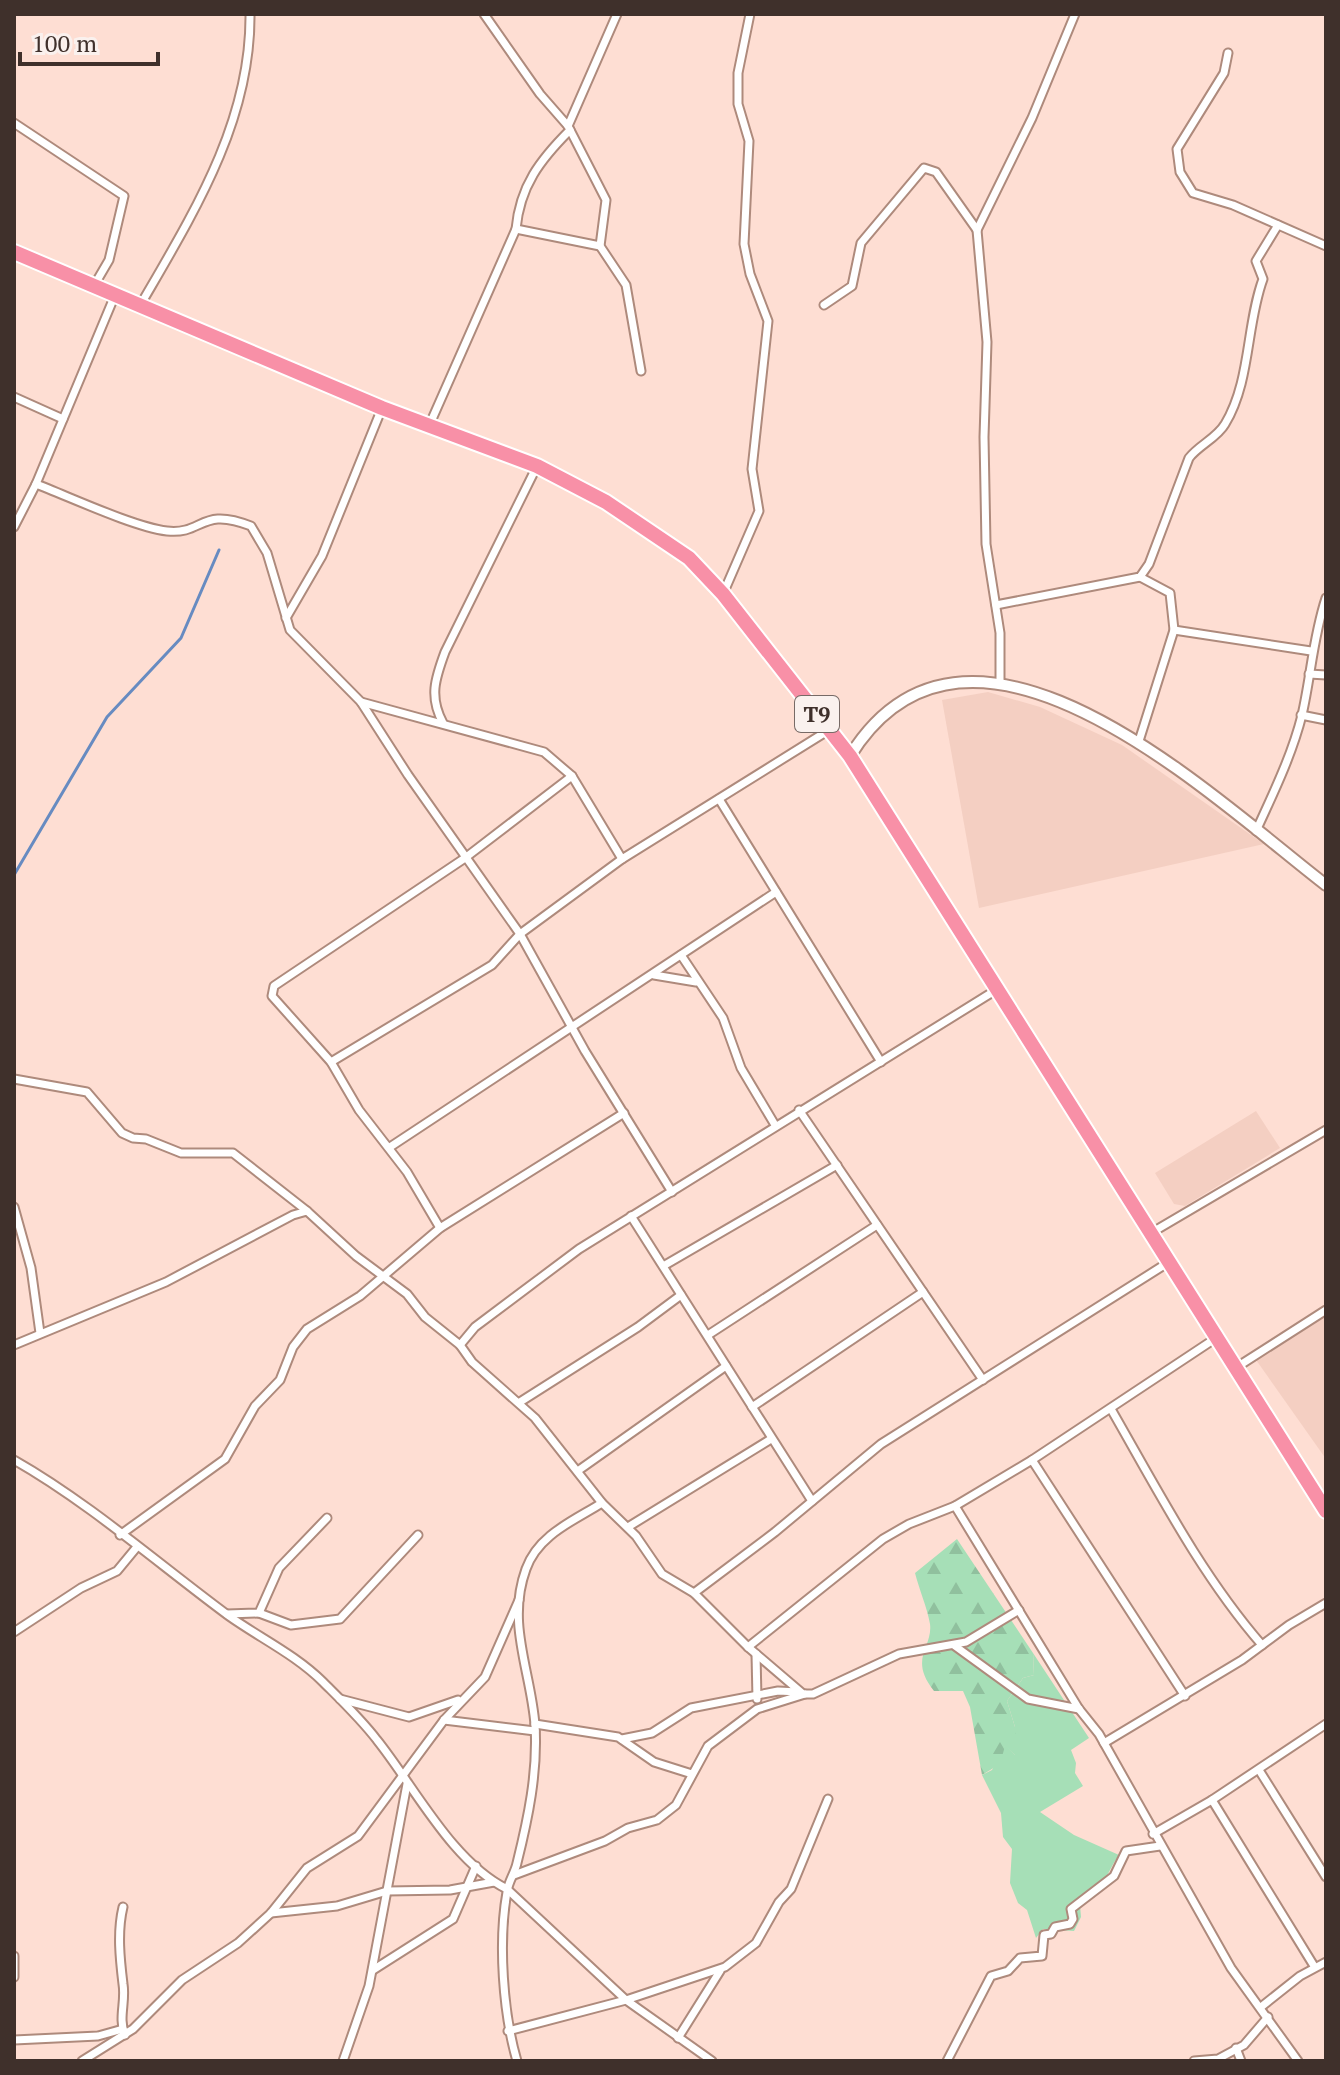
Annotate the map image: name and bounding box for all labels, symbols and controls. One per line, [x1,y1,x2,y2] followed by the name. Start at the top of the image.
[20,16,158,66] scale bar
[32,27,97,59] text: 100 m
[795,696,839,732] road number: T9

